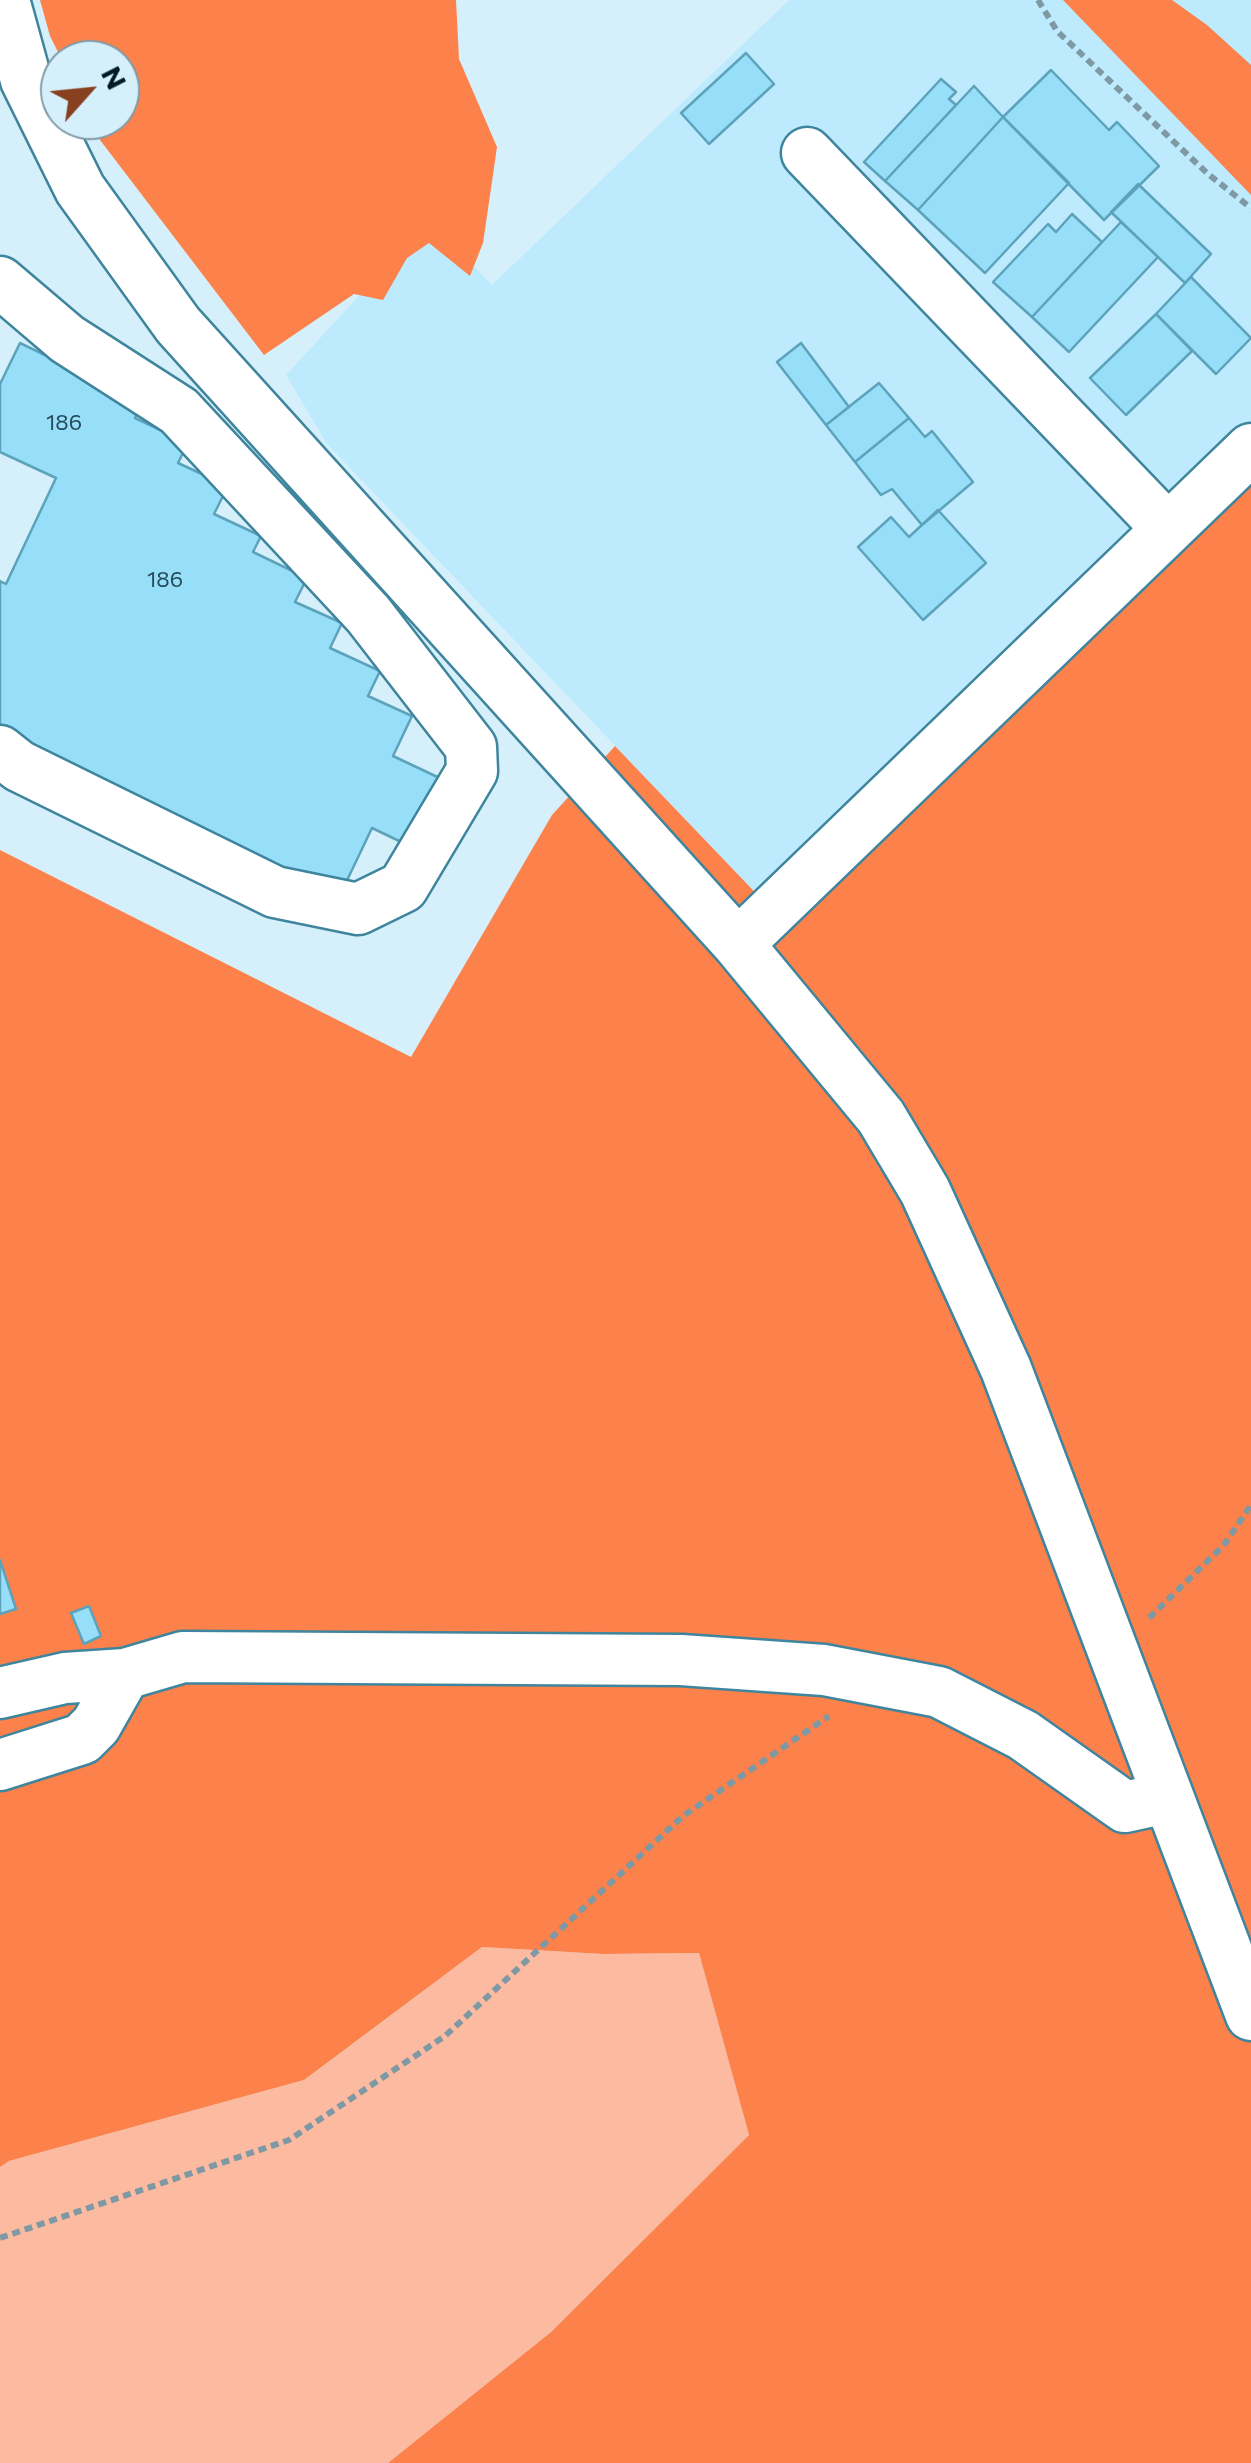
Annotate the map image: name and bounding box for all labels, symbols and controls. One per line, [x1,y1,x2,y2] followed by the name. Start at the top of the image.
[40,40,140,140] north arrow
[95,60,135,94] text: N
[46,410,82,436] house number: 186
[147,567,183,593] house number: 186

